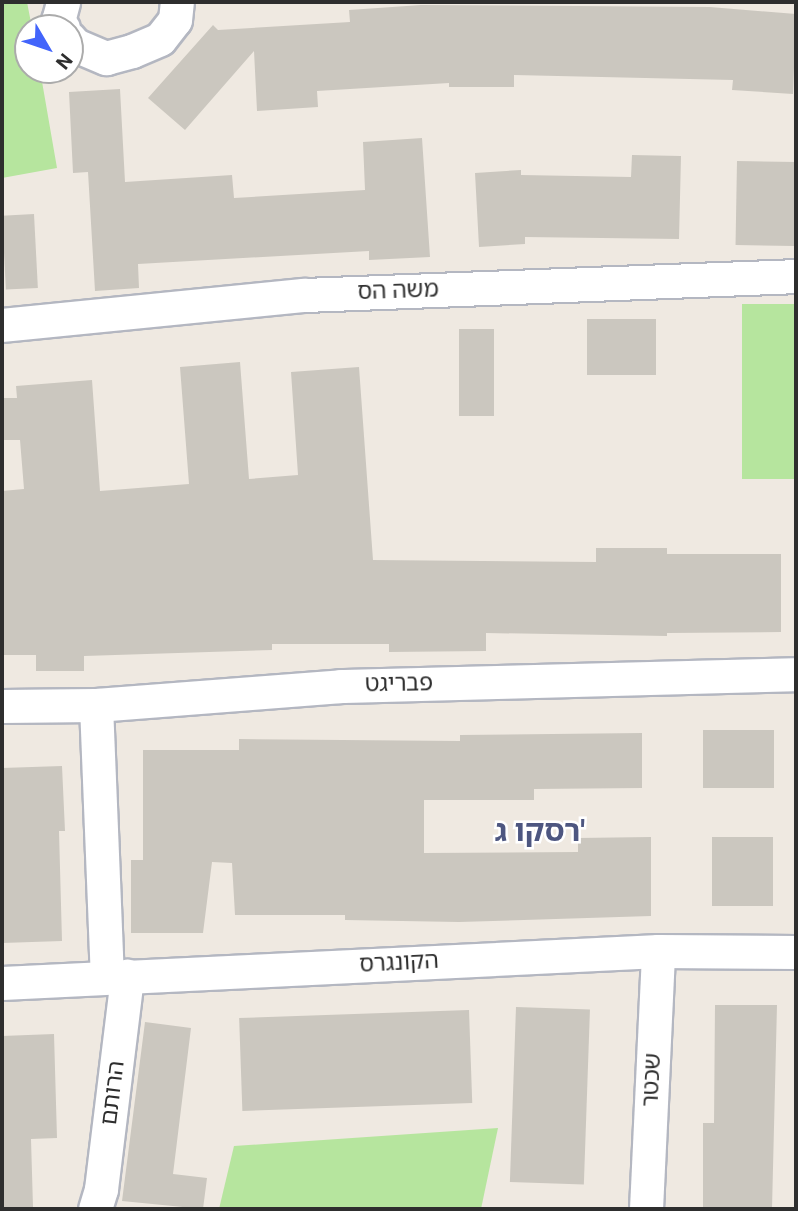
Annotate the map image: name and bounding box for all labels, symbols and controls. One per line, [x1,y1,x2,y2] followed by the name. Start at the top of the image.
[14,14,84,84] north arrow
[51,49,77,74] text: N
[357,276,439,306] street label: משה הס
[365,670,433,698] street label: פבריגט
[495,813,585,849] district label: רסקו ג'
[359,947,439,979] street label: הקונגרס
[637,1052,667,1108] street label: שכטר
[95,1059,131,1127] street label: הרותם

